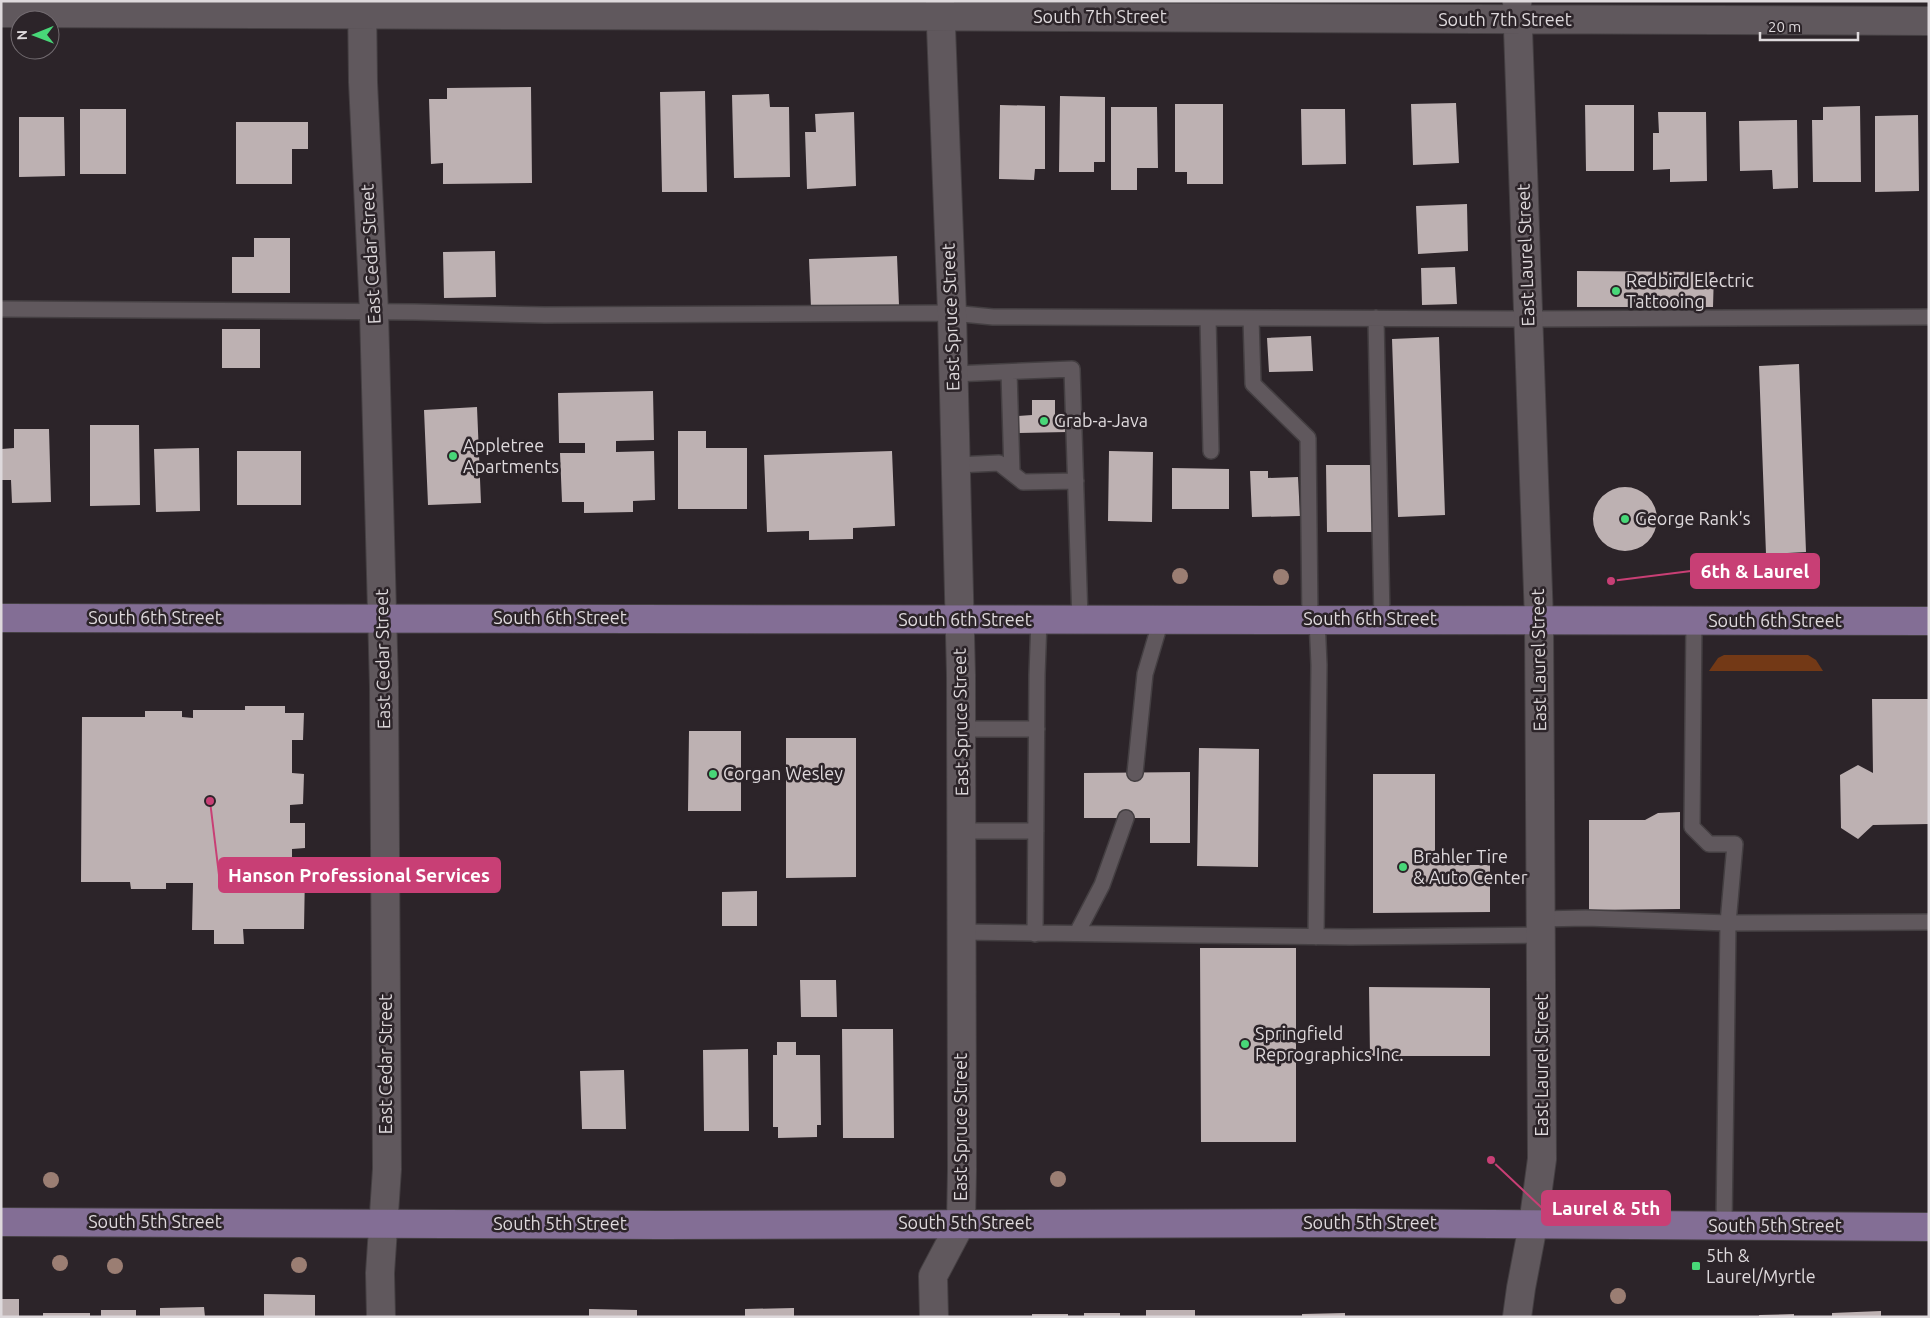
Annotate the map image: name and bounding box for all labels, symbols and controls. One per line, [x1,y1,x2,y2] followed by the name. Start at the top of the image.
[1033,6,1167,26] street label: South 7th Street
[1438,9,1572,29] street label: South 7th Street
[10,10,60,60] north arrow
[1760,10,1858,42] scale bar
[1768,18,1801,35] text: 20 m
[14,30,30,41] text: N
[356,183,384,325] street label: East Cedar Street
[1513,183,1537,327] street label: East Laurel Street
[937,243,963,391] street label: East Spruce Street
[1626,270,1754,311] place label: Redbird Electric Tattooing
[1610,285,1622,297] marker: Redbird Electric Tattooing
[1054,410,1148,430] place label: Grab-a-Java
[1038,415,1050,427] marker: Grab-a-Java
[463,435,559,476] place label: Appletree Apartments
[447,450,459,462] marker: Appletree Apartments
[1635,508,1751,528] place label: George Rank's
[1619,513,1631,525] marker: George Rank's
[1691,554,1819,588] callout: 6th & Laurel
[1701,560,1810,582] text: 6th & Laurel
[1527,588,1549,732] street label: East Laurel Street
[371,589,393,729] street label: East Cedar Street
[88,607,222,627] street label: South 6th Street
[493,607,627,627] street label: South 6th Street
[1303,608,1437,628] street label: South 6th Street
[898,609,1032,629] street label: South 6th Street
[1708,610,1842,630] street label: South 6th Street
[949,648,971,796] street label: East Spruce Street
[723,763,843,783] place label: Corgan Wesley
[707,768,719,780] marker: Corgan Wesley
[1413,846,1528,887] place label: Brahler Tire & Auto Center
[219,858,500,892] callout: Hanson Professional Services
[1397,861,1409,873] marker: Brahler Tire & Auto Center
[228,864,490,886] text: Hanson Professional Services
[375,994,395,1134] street label: East Cedar Street
[1531,994,1551,1136] street label: East Laurel Street
[1255,1023,1404,1064] place label: Springfield Reprographics Inc.
[1239,1038,1251,1050] marker: Springfield Reprographics Inc.
[950,1053,970,1201] street label: East Spruce Street
[1542,1191,1670,1225] callout: Laurel & 5th
[1552,1197,1660,1219] text: Laurel & 5th
[88,1211,222,1231] street label: South 5th Street
[898,1212,1032,1232] street label: South 5th Street
[1303,1212,1437,1232] street label: South 5th Street
[493,1213,627,1233] street label: South 5th Street
[1708,1215,1842,1235] street label: South 5th Street
[1706,1245,1816,1286] place label: 5th & Laurel/Myrtle
[1690,1260,1702,1272] marker: 5th & Laurel/Myrtle

